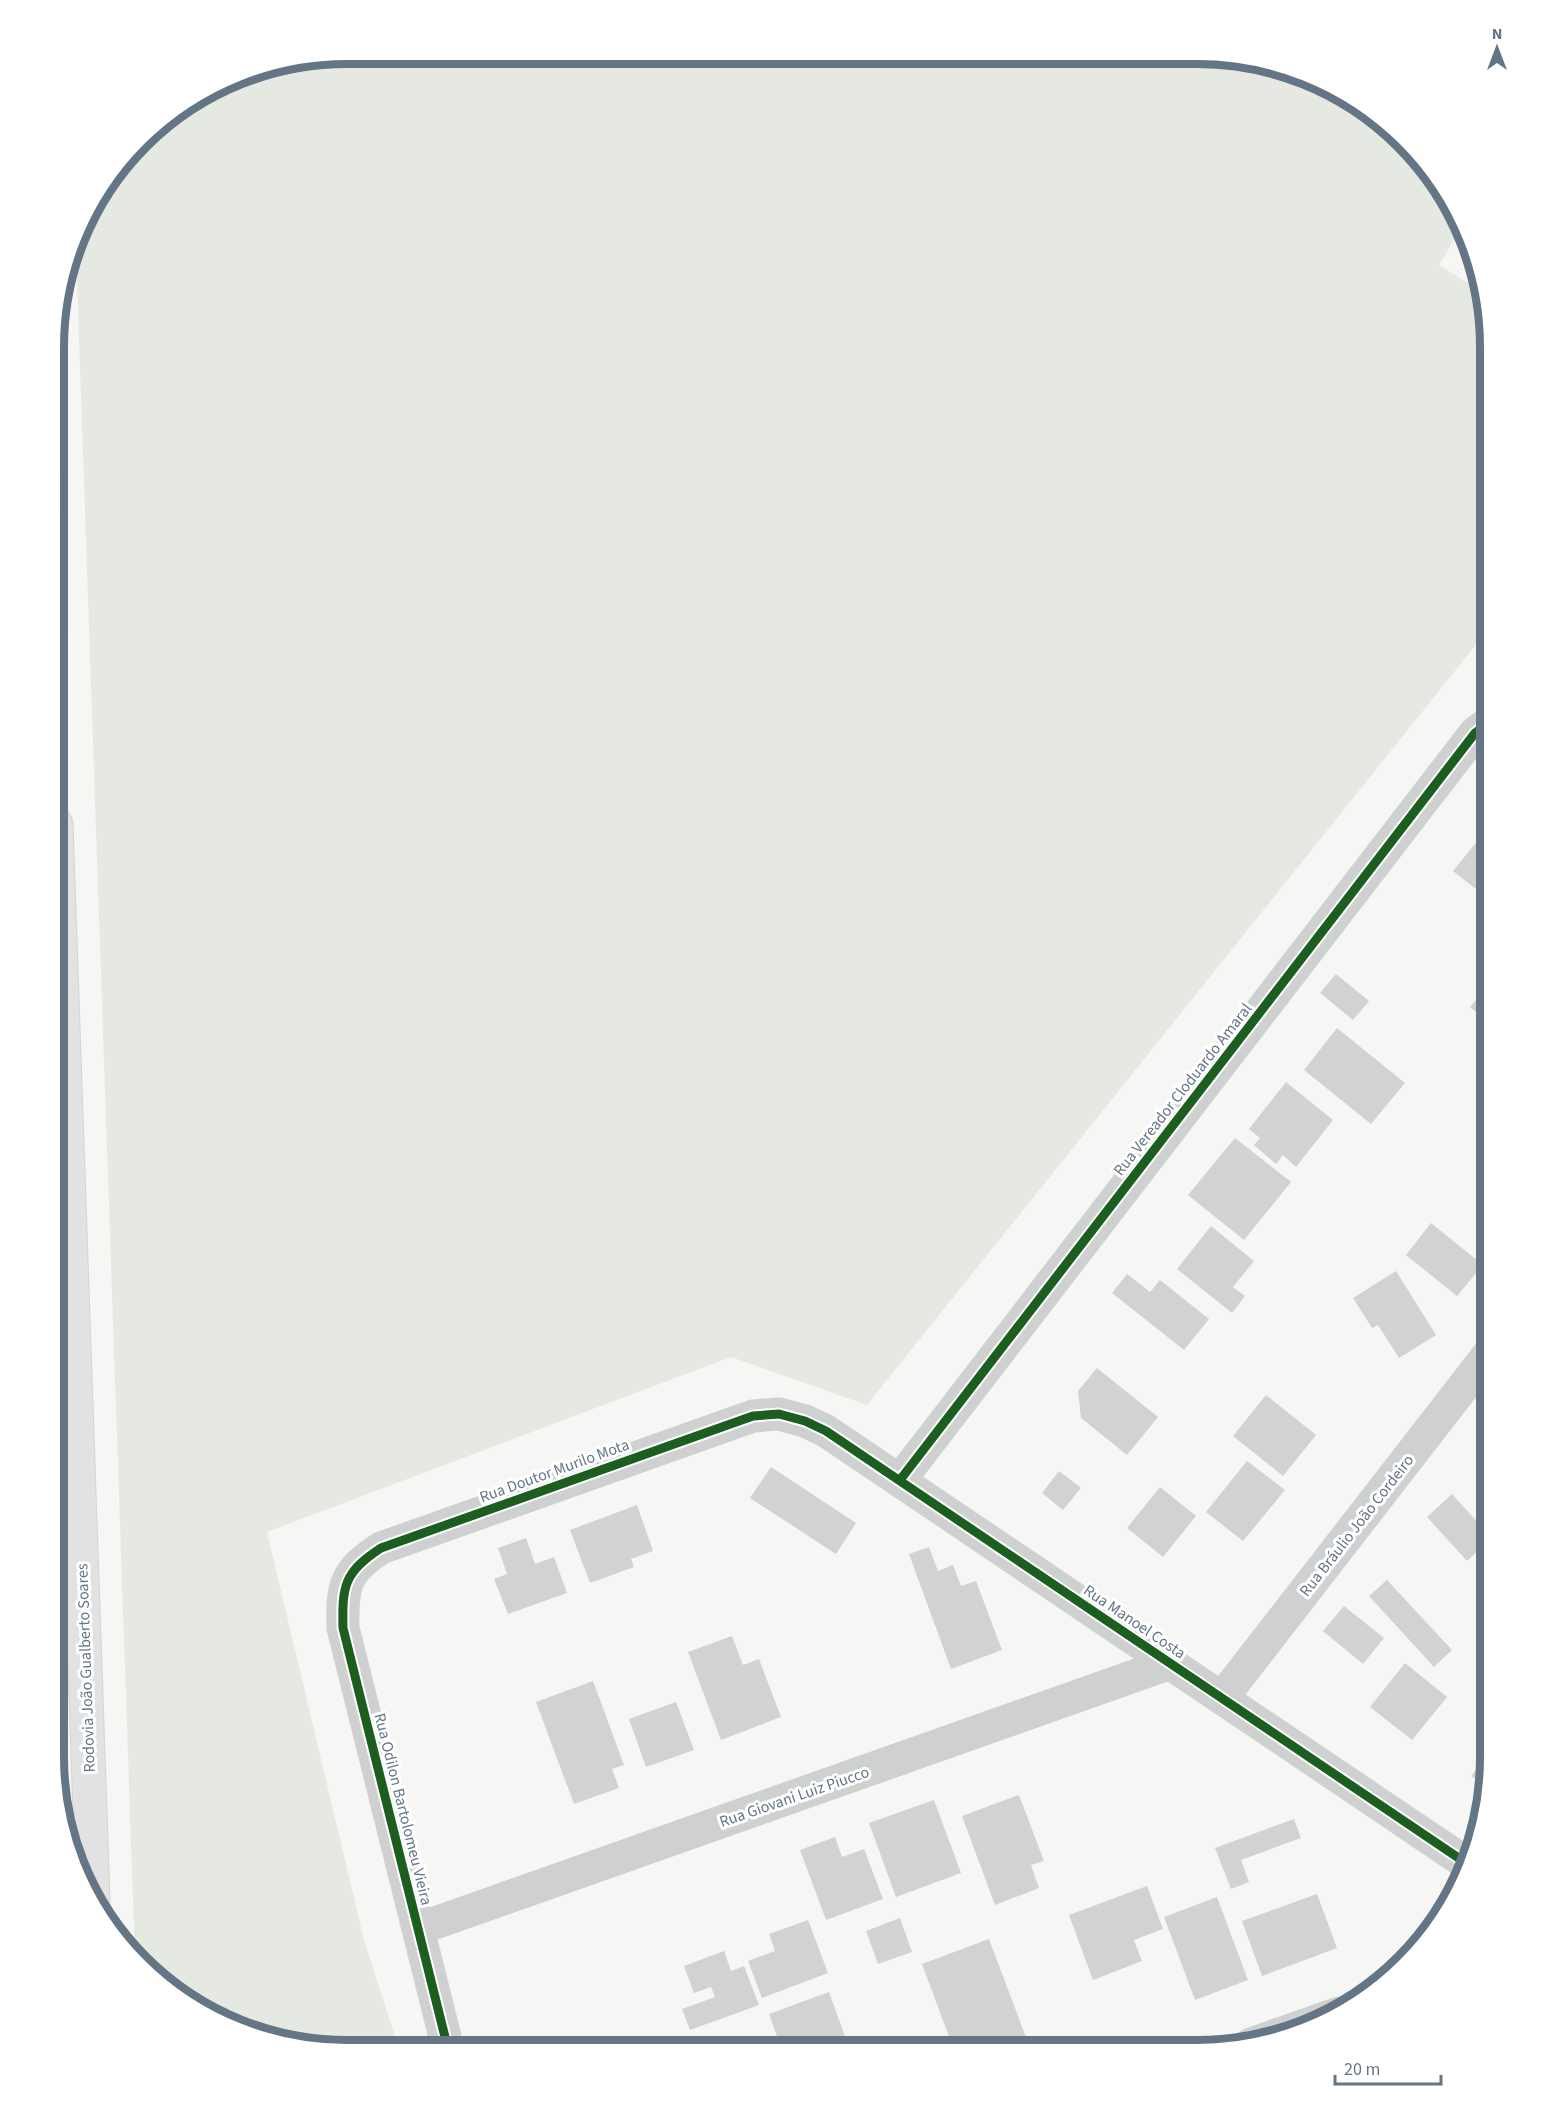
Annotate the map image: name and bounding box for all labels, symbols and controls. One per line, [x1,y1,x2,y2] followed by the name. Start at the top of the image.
[1467,18,1527,78] north arrow
[1492,23,1502,45] text: N
[1108,999,1257,1181] street label: Rua Vereador Cloduardo Amaral
[476,1434,632,1508] street label: Rua Doutor Murilo Mota
[1294,1450,1419,1601] street label: Rua Bráulio João Cordeiro
[71,1563,101,1773] street label: Rodovia João Gualberto Soares
[1079,1580,1190,1664] street label: Rua Manoel Costa
[368,1711,438,1908] street label: Rua Odilon Bartolomeu Vieira
[716,1761,872,1833] street label: Rua Giovani Luiz Piucco
[1335,2048,1442,2086] scale bar
[1344,2057,1380,2082] text: 20 m

